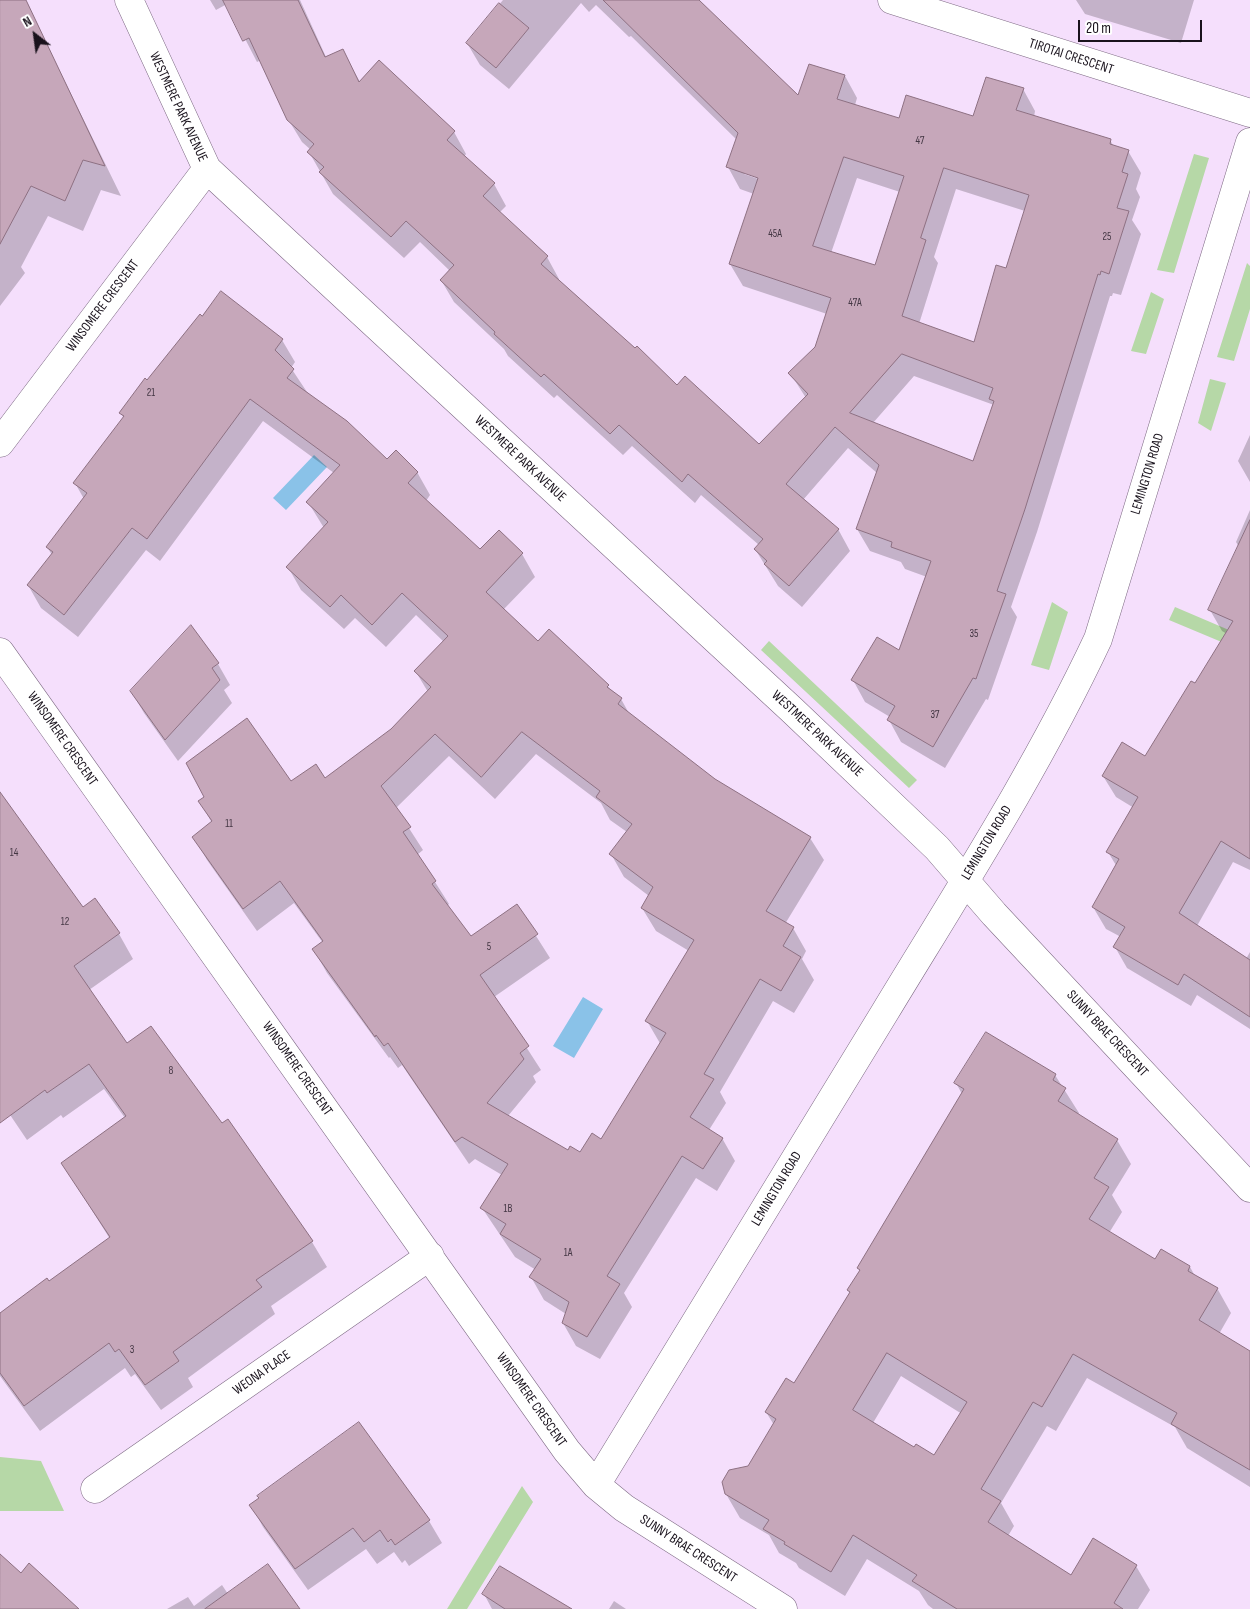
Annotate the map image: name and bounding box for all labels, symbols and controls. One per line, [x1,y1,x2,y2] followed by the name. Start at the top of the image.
[10,10,60,60] north arrow
[1080,10,1204,42] scale bar
[20,12,35,31] text: N
[1086,19,1111,38] text: 20 m
[1027,35,1115,79] street label: TIROTAI CRESCENT
[145,49,211,165] street label: WESTMERE PARK AVENUE
[916,134,924,148] house number: 47
[768,227,782,241] house number: 45A
[1103,230,1111,244] house number: 25
[63,257,143,355] street label: WINSOMERE CRESCENT
[848,296,862,310] house number: 47A
[147,386,155,400] house number: 21
[471,412,569,506] street label: WESTMERE PARK AVENUE
[1128,431,1168,517] street label: LEMINGTON ROAD
[969,627,979,641] house number: 35
[768,687,866,781] street label: WESTMERE PARK AVENUE
[23,689,101,789] street label: WINSOMERE CRESCENT
[930,708,940,722] house number: 37
[958,803,1016,883] street label: LEMINGTON ROAD
[225,817,233,831] house number: 11
[10,846,18,860] house number: 14
[61,915,69,929] house number: 12
[487,940,491,954] house number: 5
[1063,987,1151,1081] street label: SUNNY BRAE CRESCENT
[258,1019,336,1119] street label: WINSOMERE CRESCENT
[169,1064,173,1078] house number: 8
[748,1149,806,1229] street label: LEMINGTON ROAD
[504,1202,512,1216] house number: 1B
[564,1246,572,1260] house number: 1A
[130,1343,134,1357] house number: 3
[230,1347,294,1399] street label: WEONA PLACE
[492,1350,570,1450] street label: WINSOMERE CRESCENT
[636,1511,740,1587] street label: SUNNY BRAE CRESCENT

